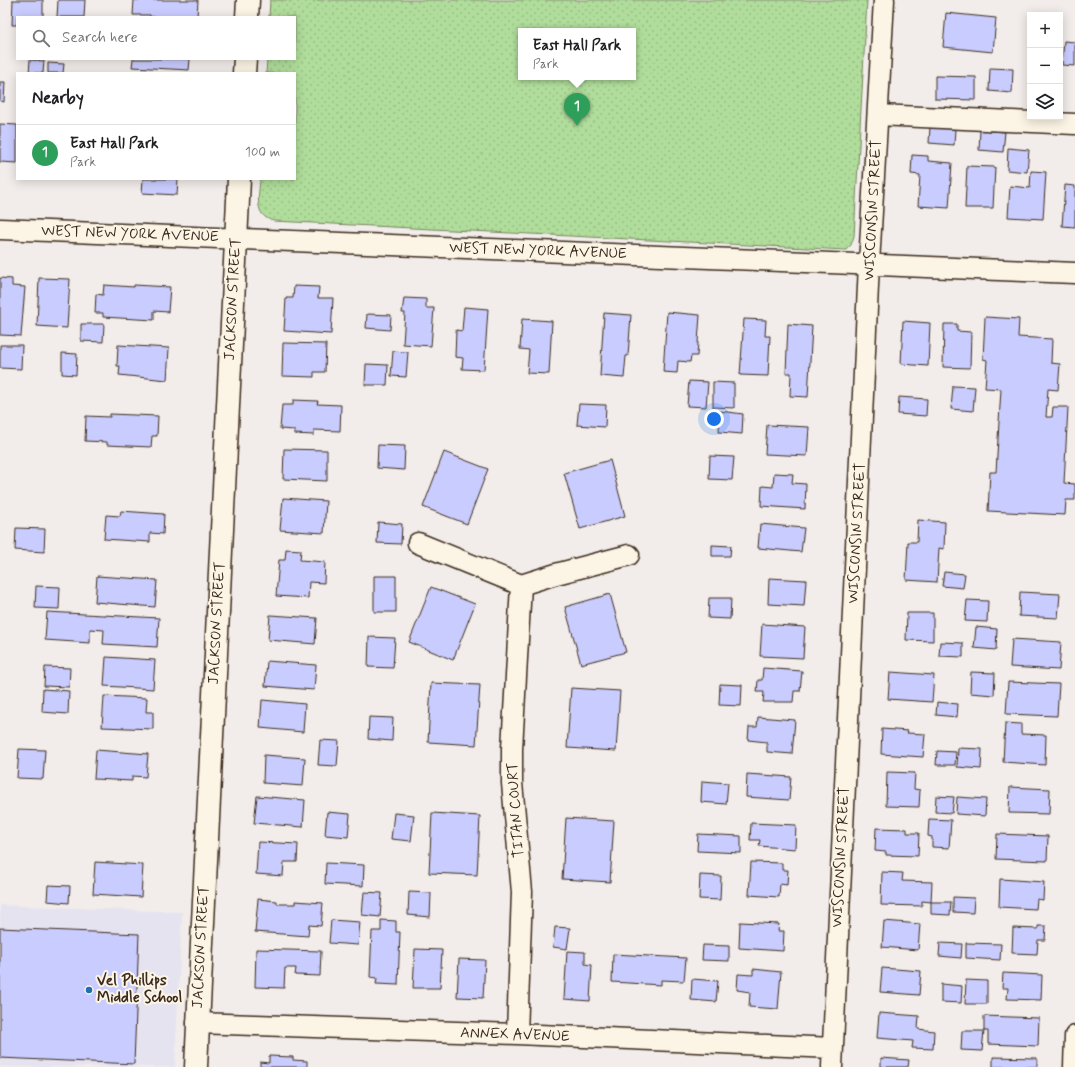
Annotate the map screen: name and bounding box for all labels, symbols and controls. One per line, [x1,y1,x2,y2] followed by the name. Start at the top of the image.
[1027,12,1063,120] map controls
[1027,12,1063,48] button: +
[16,16,296,60] search box
[30,27,52,49] icon: search
[62,28,138,48] text: Search here
[518,28,636,80] popup
[533,36,621,56] text: East Hall Park
[1027,48,1063,84] button: −
[533,56,559,73] text: Park
[1027,84,1063,120] button: layers
[32,87,84,109] text: Nearby
[564,93,590,126] pin: 1
[70,134,159,154] text: East Hall Park
[859,139,887,281] street label: WISCONSIN STREET
[42,144,48,161] text: 1
[245,144,280,161] text: 100 m
[70,154,96,171] text: Park
[41,221,220,247] street label: WEST NEW YORK AVENUE
[220,237,246,361] street label: JACKSON STREET
[449,238,628,264] street label: WEST NEW YORK AVENUE
[704,409,724,429] your location
[843,462,871,604] street label: WISCONSIN STREET
[204,561,230,685] street label: JACKSON STREET
[503,761,529,858] street label: TITAN COURT
[827,786,855,928] street label: WISCONSIN STREET
[188,885,214,1009] street label: JACKSON STREET
[97,971,182,1008] place label: Vel Phillips Middle School
[84,985,94,995] marker: Vel Phillips Middle School
[460,1023,571,1047] street label: ANNEX AVENUE

